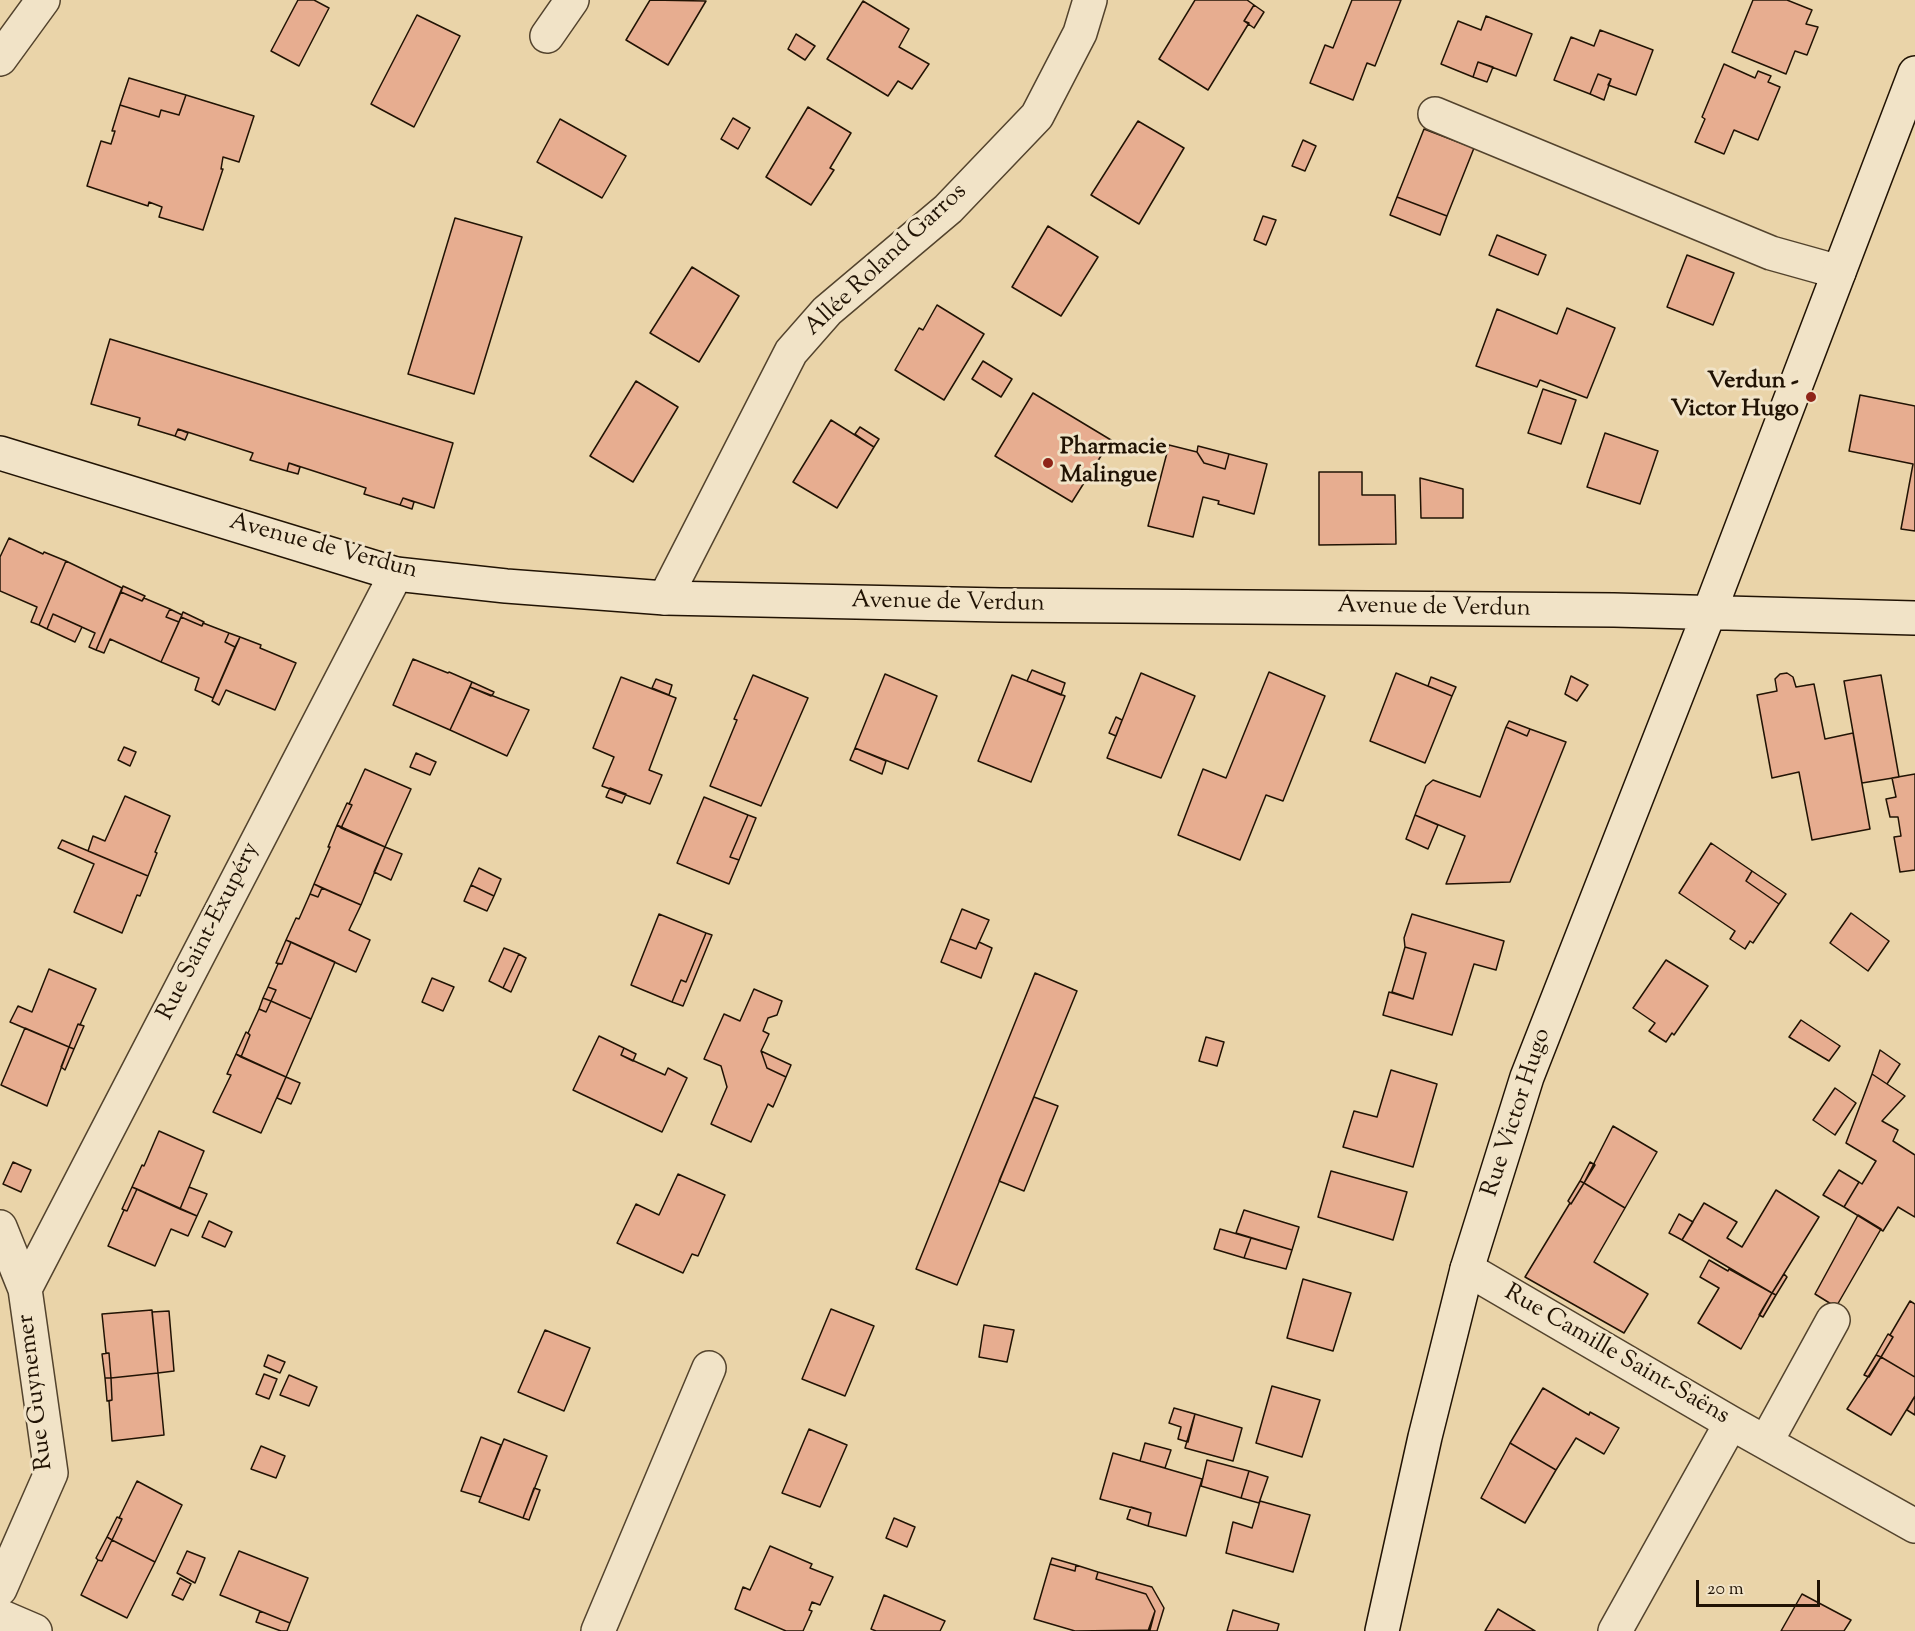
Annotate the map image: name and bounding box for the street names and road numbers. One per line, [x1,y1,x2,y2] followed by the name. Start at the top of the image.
[800,179,974,343] street label: Allée Roland Garros
[226,509,420,587] street label: Avenue de Verdun
[851,588,1045,620] street label: Avenue de Verdun
[1337,593,1531,625] street label: Avenue de Verdun
[153,838,267,1026] street label: Rue Saint-Exupéry
[1477,1025,1559,1201] street label: Rue Victor Hugo
[1498,1280,1734,1432] street label: Rue Camille Saint-Saëns
[13,1312,61,1472] street label: Rue Guynemer

